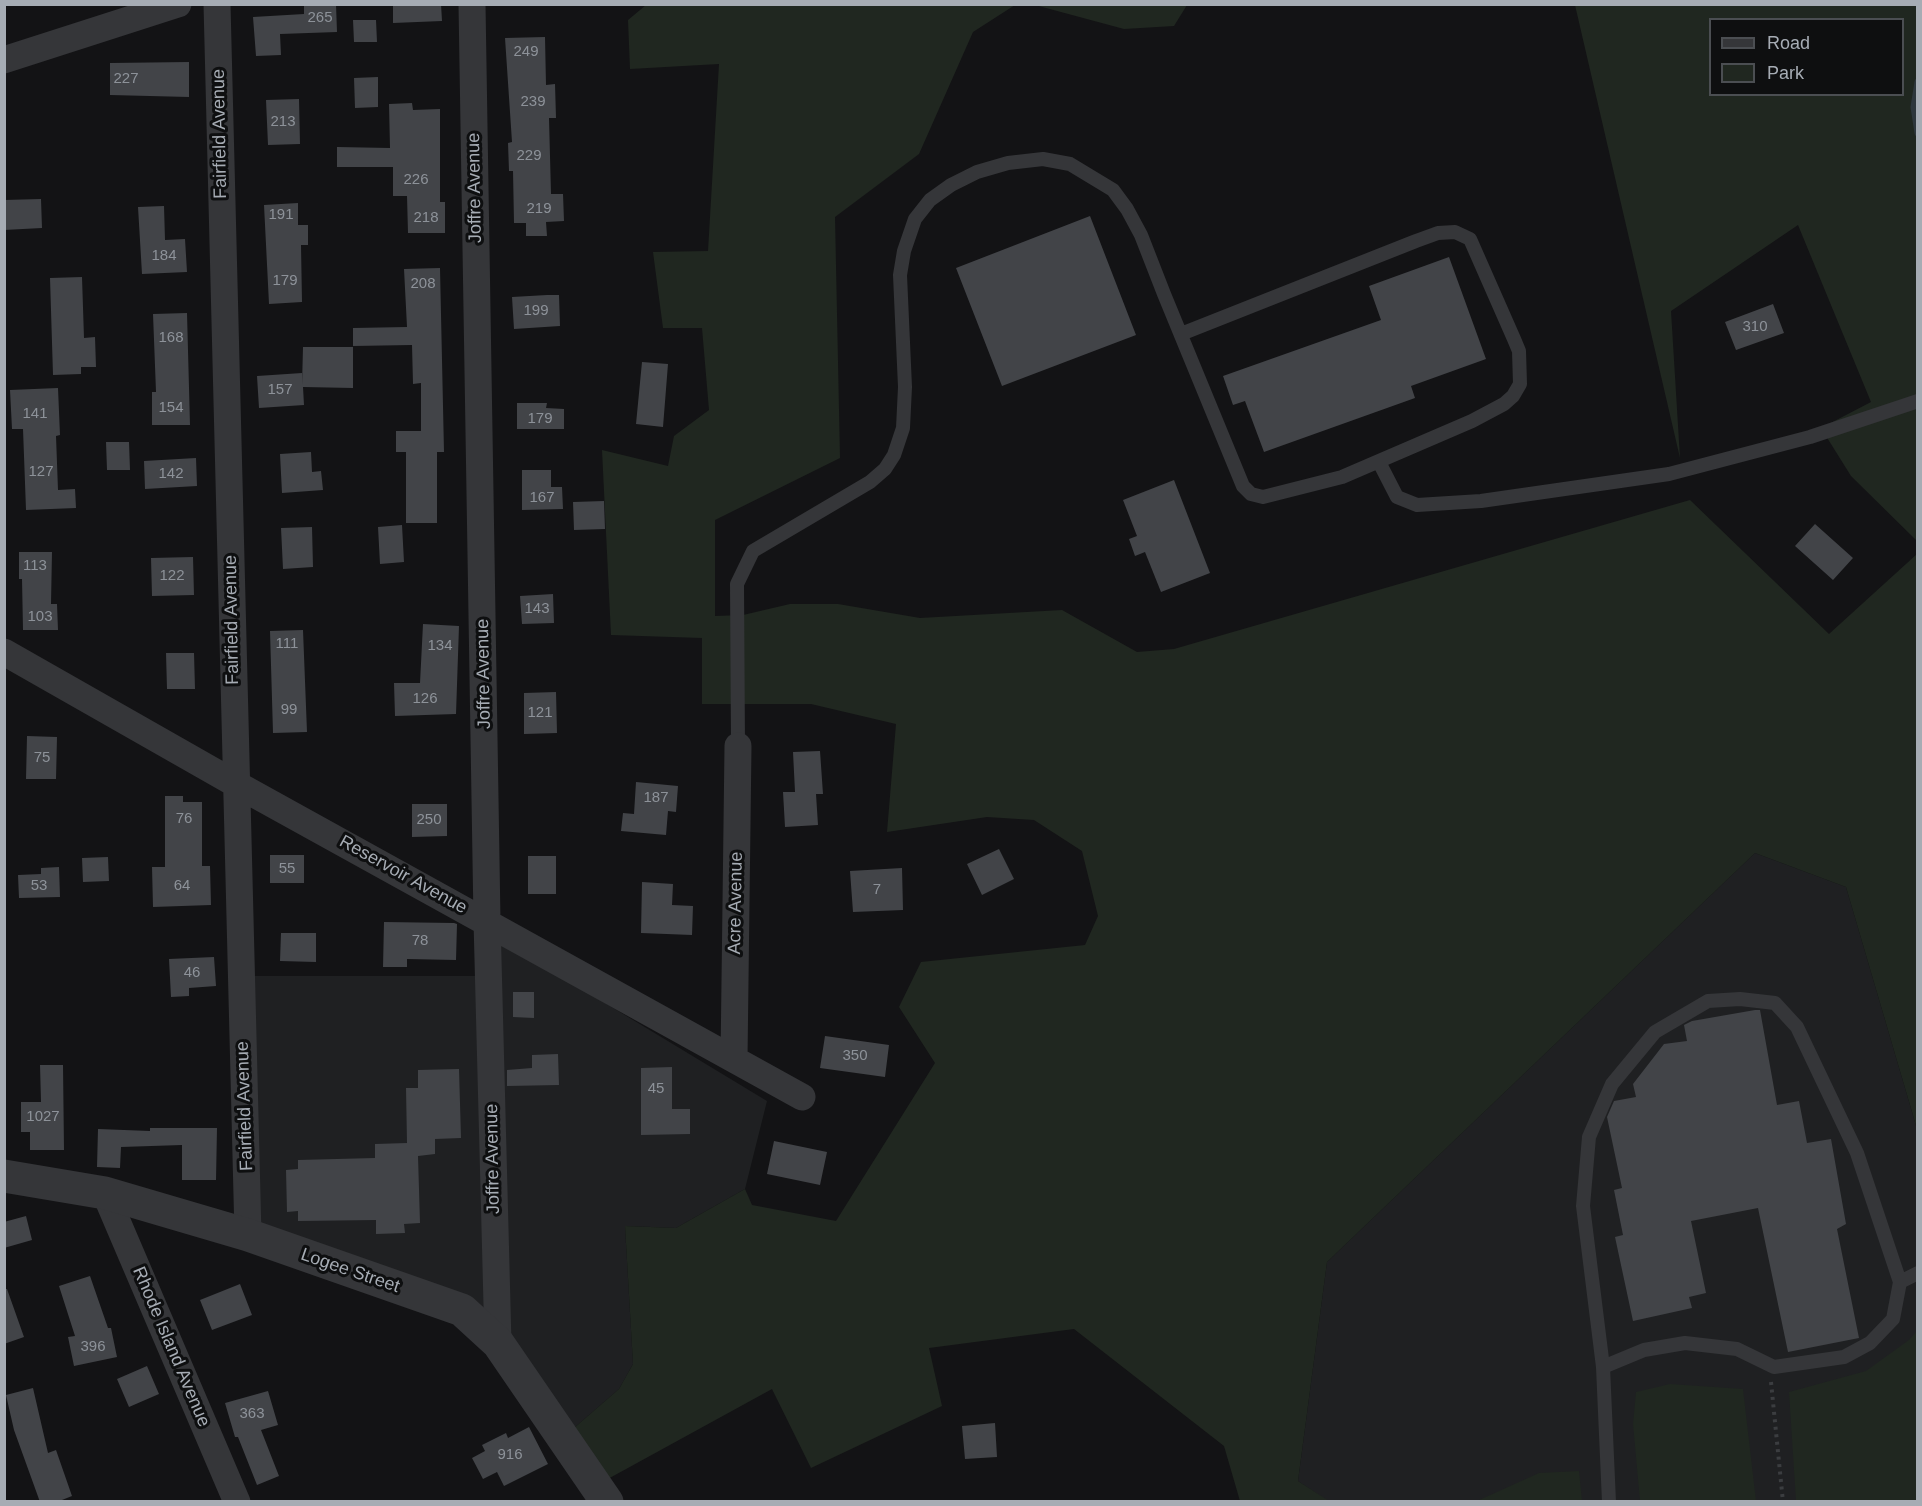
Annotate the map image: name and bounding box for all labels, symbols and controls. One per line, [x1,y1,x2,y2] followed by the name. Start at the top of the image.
[307,9,333,27] house number: 265
[1709,18,1904,96] legend
[1767,33,1810,53] text: Road
[513,43,539,61] house number: 249
[1767,63,1804,83] text: Park
[208,69,232,199] street label: Fairfield Avenue
[113,70,139,88] house number: 227
[520,93,546,111] house number: 239
[270,113,296,131] house number: 213
[463,133,487,243] street label: Joffre Avenue
[516,147,542,165] house number: 229
[403,171,429,189] house number: 226
[526,200,552,218] house number: 219
[268,206,294,224] house number: 191
[413,209,439,227] house number: 218
[151,247,177,265] house number: 184
[272,272,298,290] house number: 179
[410,275,436,293] house number: 208
[523,302,549,320] house number: 199
[1742,318,1768,336] house number: 310
[158,329,184,347] house number: 168
[267,381,293,399] house number: 157
[158,399,184,417] house number: 154
[22,405,48,423] house number: 141
[527,410,553,428] house number: 179
[28,463,54,481] house number: 127
[158,465,184,483] house number: 142
[529,489,555,507] house number: 167
[220,555,244,685] street label: Fairfield Avenue
[23,557,47,575] house number: 113
[159,567,185,585] house number: 122
[524,600,550,618] house number: 143
[27,608,53,626] house number: 103
[472,619,496,729] street label: Joffre Avenue
[276,635,298,653] house number: 111
[427,637,453,655] house number: 134
[412,690,438,708] house number: 126
[281,701,297,719] house number: 99
[527,704,553,722] house number: 121
[34,749,50,767] house number: 75
[643,789,669,807] house number: 187
[176,810,192,828] house number: 76
[416,811,442,829] house number: 250
[335,831,471,919] street label: Reservoir Avenue
[724,851,748,955] street label: Acre Avenue
[279,860,295,878] house number: 55
[31,877,47,895] house number: 53
[174,877,190,895] house number: 64
[873,881,881,899] house number: 7
[412,932,428,950] house number: 78
[184,964,200,982] house number: 46
[232,1041,258,1171] street label: Fairfield Avenue
[842,1047,868,1065] house number: 350
[648,1080,664,1098] house number: 45
[481,1104,505,1214] street label: Joffre Avenue
[26,1108,60,1126] house number: 1027
[298,1244,402,1298] street label: Logee Street
[127,1264,215,1430] street label: Rhode Island Avenue
[80,1338,106,1356] house number: 396
[239,1405,265,1423] house number: 363
[497,1446,523,1464] house number: 916

